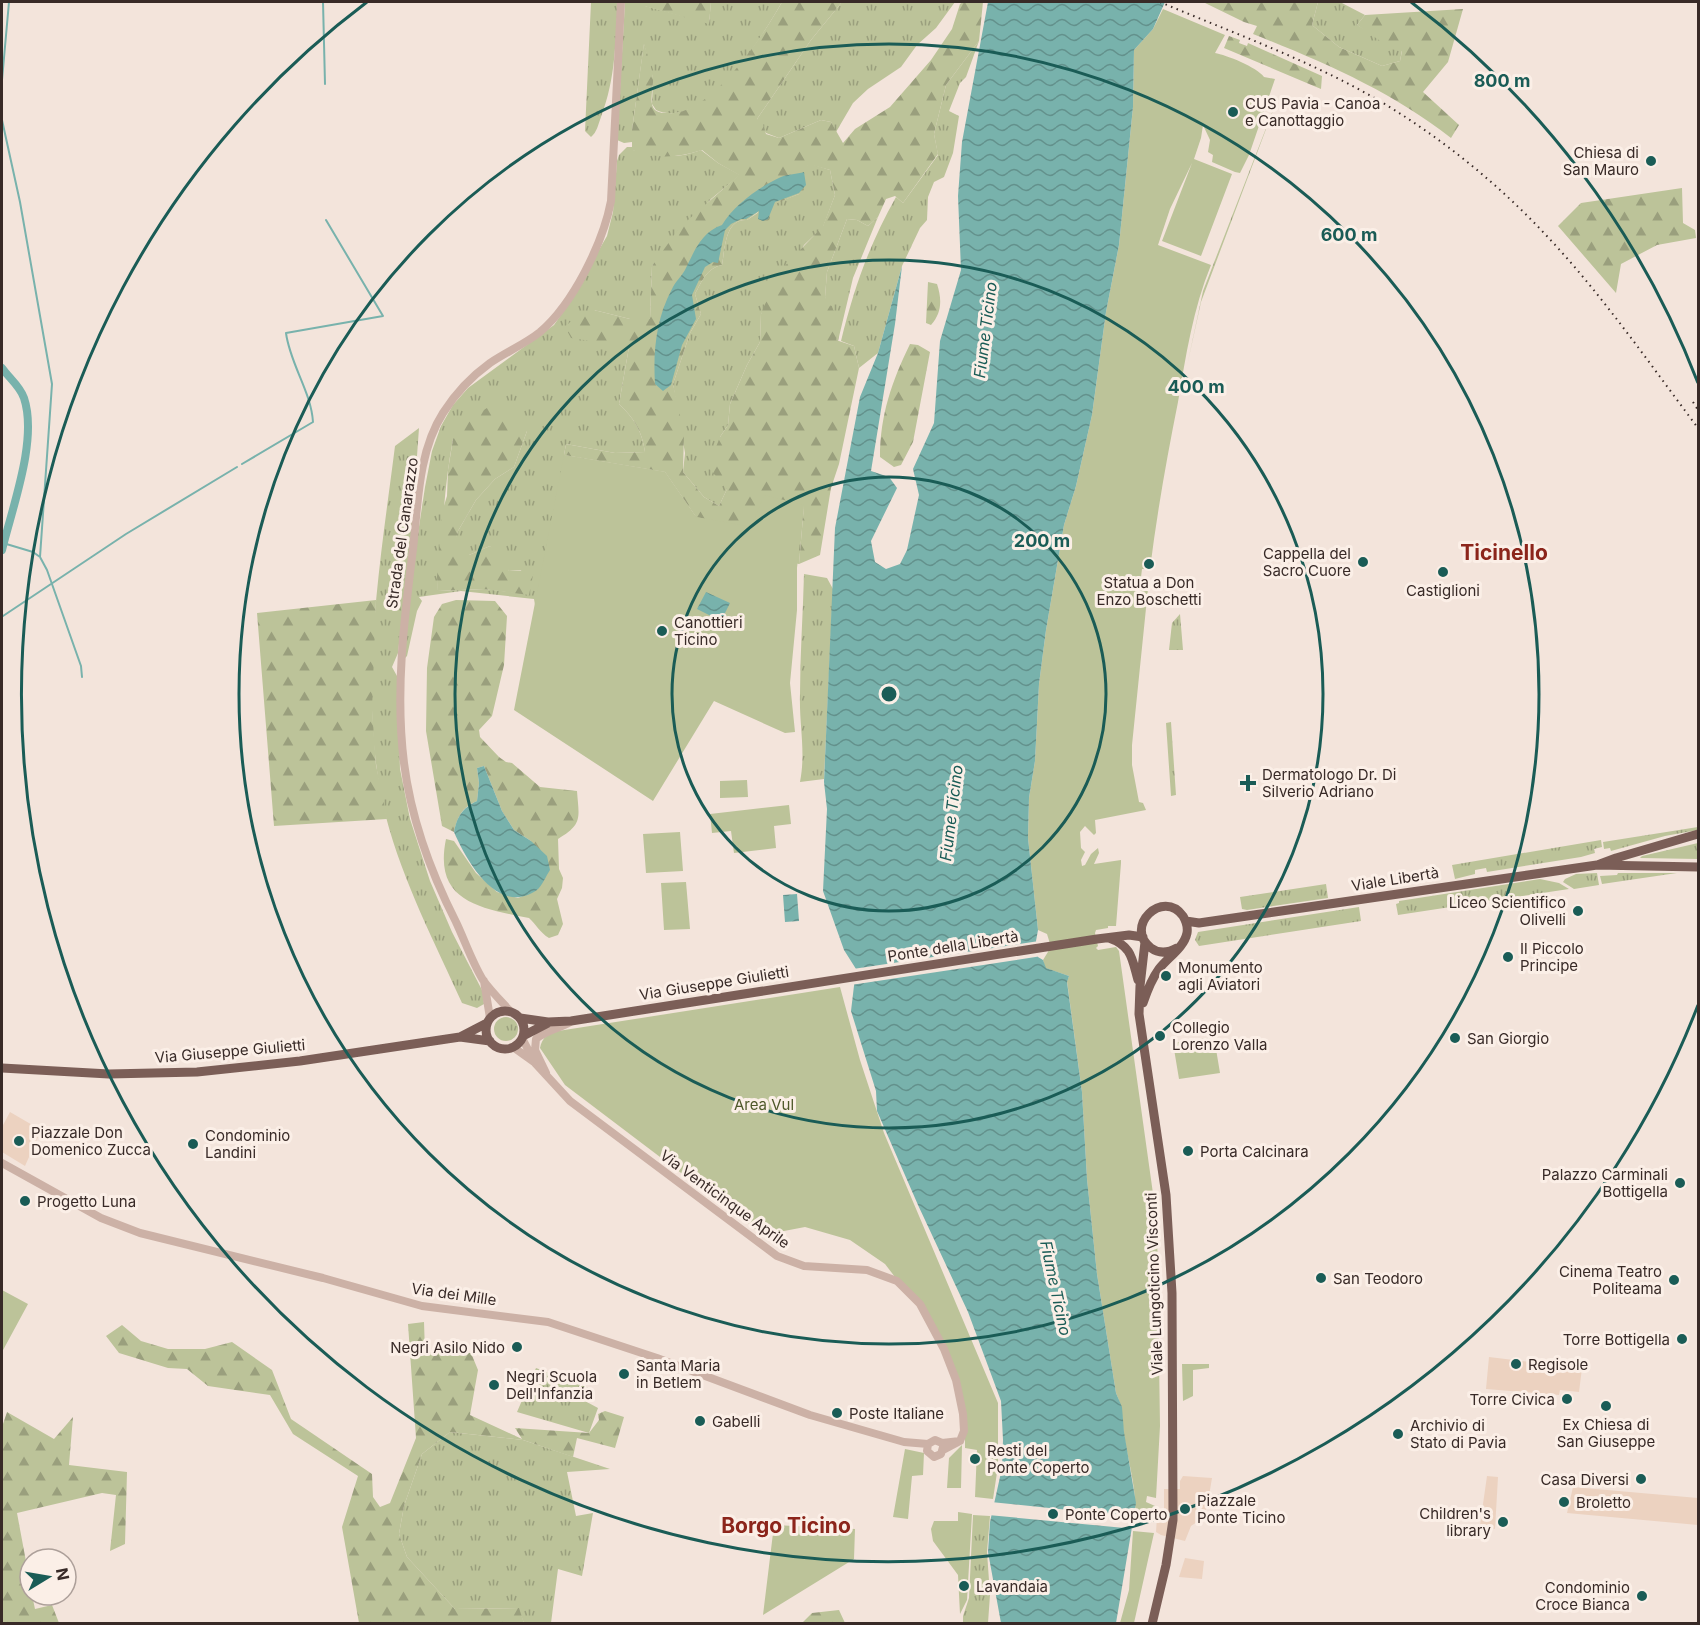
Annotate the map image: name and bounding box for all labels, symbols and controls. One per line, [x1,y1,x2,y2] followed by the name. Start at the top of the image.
[1474,70,1530,91] text: 800 m
[1245,94,1380,130] place label: CUS Pavia - Canoa e Canottaggio
[1226,105,1240,119] marker: CUS Pavia - Canoa e Canottaggio
[1563,143,1639,179] place label: Chiesa di San Mauro
[1644,154,1658,168] marker: Chiesa di San Mauro
[1321,224,1377,245] text: 600 m
[969,281,1001,379] water label: Fiume Ticino
[1167,376,1225,397] text: 400 m
[382,456,422,610] street label: Strada del Canarazzo
[1014,530,1070,551] text: 200 m
[1460,540,1548,565] district label: Ticinello
[1263,544,1351,580] place label: Cappella del Sacro Cuore
[1356,555,1370,569] marker: Cappella del Sacro Cuore
[1142,557,1156,571] marker: Statua a Don Enzo Boschetti
[1436,565,1450,579] marker: Castiglioni
[1096,573,1202,609] place label: Statua a Don Enzo Boschetti
[1406,581,1480,600] place label: Castiglioni
[674,613,743,649] place label: Canottieri Ticino
[655,624,669,638] marker: Canottieri Ticino
[879,684,899,704] centre of rings
[935,764,967,862] water label: Fiume Ticino
[1262,765,1396,801] place label: Dermatologo Dr. Di Silverio Adriano
[1239,774,1257,792] marker: Dermatologo Dr. Di Silverio Adriano
[1350,863,1440,895] street label: Viale Libertà
[1449,893,1566,929] place label: Liceo Scientifico Olivelli
[1571,904,1585,918] marker: Liceo Scientifico Olivelli
[886,926,1020,966] street label: Ponte della Libertà
[1520,939,1584,975] place label: Il Piccolo Principe
[1501,950,1515,964] marker: Il Piccolo Principe
[1178,958,1263,994] place label: Monumento agli Aviatori
[638,962,790,1004] street label: Via Giuseppe Giulietti
[1159,969,1173,983] marker: Monumento agli Aviatori
[1172,1018,1267,1054] place label: Collegio Lorenzo Valla
[1153,1029,1167,1043] marker: Collegio Lorenzo Valla
[1467,1029,1549,1048] place label: San Giorgio
[1448,1031,1462,1045] marker: San Giorgio
[154,1035,306,1067] street label: Via Giuseppe Giulietti
[734,1095,794,1114] park label: Area Vul
[31,1123,151,1159] place label: Piazzale Don Domenico Zucca
[205,1126,290,1162] place label: Condominio Landini
[12,1134,26,1148] marker: Piazzale Don Domenico Zucca
[186,1137,200,1151] marker: Condominio Landini
[1200,1142,1309,1161] place label: Porta Calcinara
[1181,1144,1195,1158] marker: Porta Calcinara
[656,1146,794,1252] street label: Via Venticinque Aprile
[1542,1165,1668,1201] place label: Palazzo Carminali Bottigella
[1673,1176,1687,1190] marker: Palazzo Carminali Bottigella
[37,1192,136,1211] place label: Progetto Luna
[1141,1192,1167,1376] street label: Viale Lungoticino Visconti
[18,1194,32,1208] marker: Progetto Luna
[1036,1239,1076,1337] water label: Fiume Ticino
[1559,1262,1662,1298] place label: Cinema Teatro Politeama
[1333,1269,1423,1288] place label: San Teodoro
[1314,1271,1328,1285] marker: San Teodoro
[1667,1273,1681,1287] marker: Cinema Teatro Politeama
[410,1279,498,1309] street label: Via dei Mille
[1563,1330,1670,1349] place label: Torre Bottigella
[1675,1332,1689,1346] marker: Torre Bottigella
[390,1338,505,1357] place label: Negri Asilo Nido
[510,1340,524,1354] marker: Negri Asilo Nido
[1528,1355,1588,1374] place label: Regisole
[636,1356,720,1392] place label: Santa Maria in Betlem
[1509,1357,1523,1371] marker: Regisole
[506,1367,597,1403] place label: Negri Scuola Dell'Infanzia
[617,1367,631,1381] marker: Santa Maria in Betlem
[487,1378,501,1392] marker: Negri Scuola Dell'Infanzia
[1469,1390,1555,1409] place label: Torre Civica
[1560,1392,1574,1406] marker: Torre Civica
[1599,1399,1613,1413] marker: Ex Chiesa di San Giuseppe
[849,1404,944,1423] place label: Poste Italiane
[830,1406,844,1420] marker: Poste Italiane
[712,1412,760,1431] place label: Gabelli
[693,1414,707,1428] marker: Gabelli
[1557,1415,1655,1451] place label: Ex Chiesa di San Giuseppe
[1410,1416,1506,1452] place label: Archivio di Stato di Pavia
[1391,1427,1405,1441] marker: Archivio di Stato di Pavia
[987,1441,1090,1477] place label: Resti del Ponte Coperto
[968,1452,982,1466] marker: Resti del Ponte Coperto
[1541,1470,1629,1489] place label: Casa Diversi
[1634,1472,1648,1486] marker: Casa Diversi
[1197,1491,1285,1527] place label: Piazzale Ponte Ticino
[1576,1493,1631,1512] place label: Broletto
[1557,1495,1571,1509] marker: Broletto
[1178,1502,1192,1516] marker: Piazzale Ponte Ticino
[1419,1504,1492,1540] place label: Children's library
[1065,1505,1168,1524] place label: Ponte Coperto
[1046,1507,1060,1521] marker: Ponte Coperto
[721,1513,851,1538] district label: Borgo Ticino
[1496,1515,1510,1529] marker: Children's library
[18,1547,78,1607] north arrow
[52,1566,74,1582] text: N
[976,1577,1048,1596] place label: Lavandaia
[1535,1578,1630,1614] place label: Condominio Croce Bianca
[957,1579,971,1593] marker: Lavandaia
[1635,1589,1649,1603] marker: Condominio Croce Bianca

